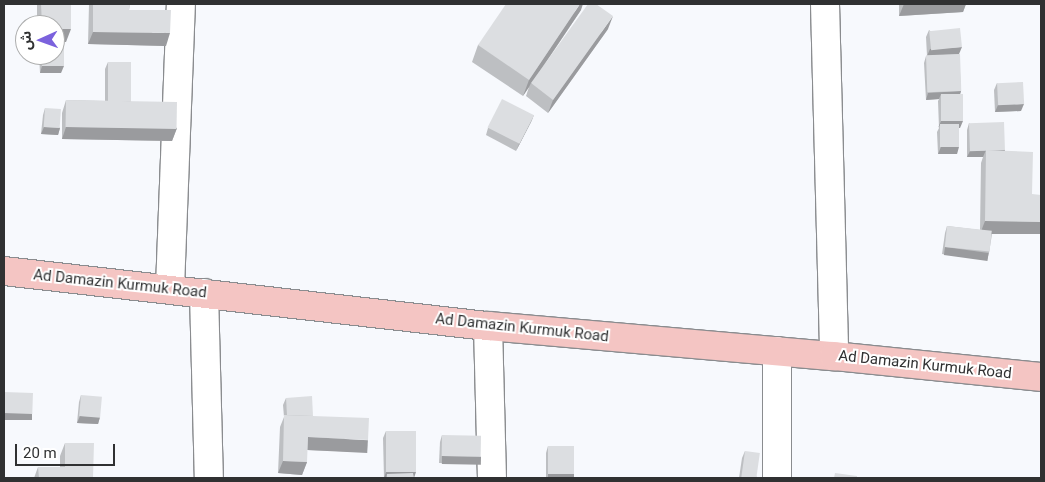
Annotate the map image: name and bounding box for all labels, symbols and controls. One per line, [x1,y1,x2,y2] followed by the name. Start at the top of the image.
[15,15,65,65] north arrow
[18,31,34,50] text: ش
[32,266,208,302] street label: Ad Damazin Kurmuk Road
[434,310,610,346] street label: Ad Damazin Kurmuk Road
[837,347,1013,383] street label: Ad Damazin Kurmuk Road
[18,434,118,466] scale bar
[23,444,57,462] text: 20 m

